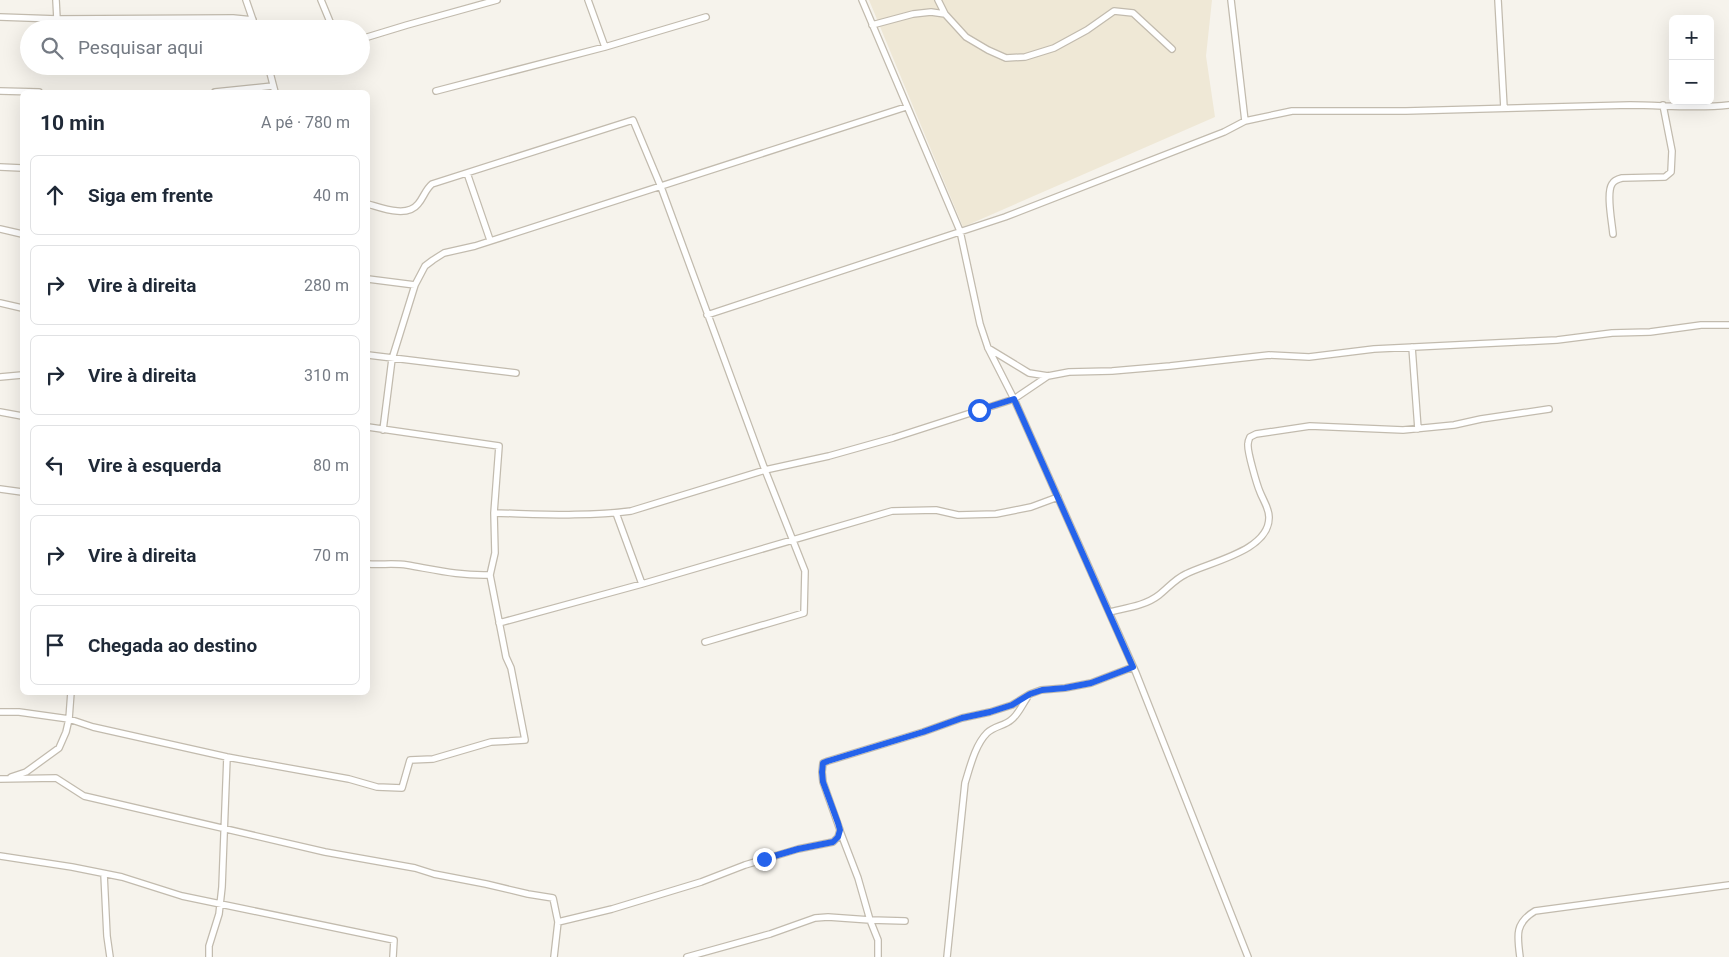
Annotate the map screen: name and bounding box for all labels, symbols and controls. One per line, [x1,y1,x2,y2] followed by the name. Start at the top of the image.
[1669,15,1714,105] map controls
[1669,15,1714,60] button: +
[20,20,370,75] search box
[38,34,66,62] icon: search
[78,36,203,59] text: Pesquisar aqui
[1669,60,1714,105] button: −
[40,111,105,135] text: 10 min
[261,113,350,132] text: A pé · 780 m
[41,181,69,209] icon: ahead
[88,184,213,207] text: Siga em frente
[313,186,349,205] text: 40 m
[41,271,69,299] icon: right
[88,274,197,297] text: Vire à direita
[304,276,349,295] text: 280 m
[41,361,69,389] icon: right
[88,364,197,387] text: Vire à direita
[304,366,349,385] text: 310 m
[968,399,991,422] route start
[41,451,69,479] icon: left
[88,454,221,477] text: Vire à esquerda
[313,456,349,475] text: 80 m
[41,541,69,569] icon: right
[88,544,197,567] text: Vire à direita
[313,546,349,565] text: 70 m
[41,631,69,659] icon: arrive
[88,634,257,657] text: Chegada ao destino
[753,848,776,871] route end

